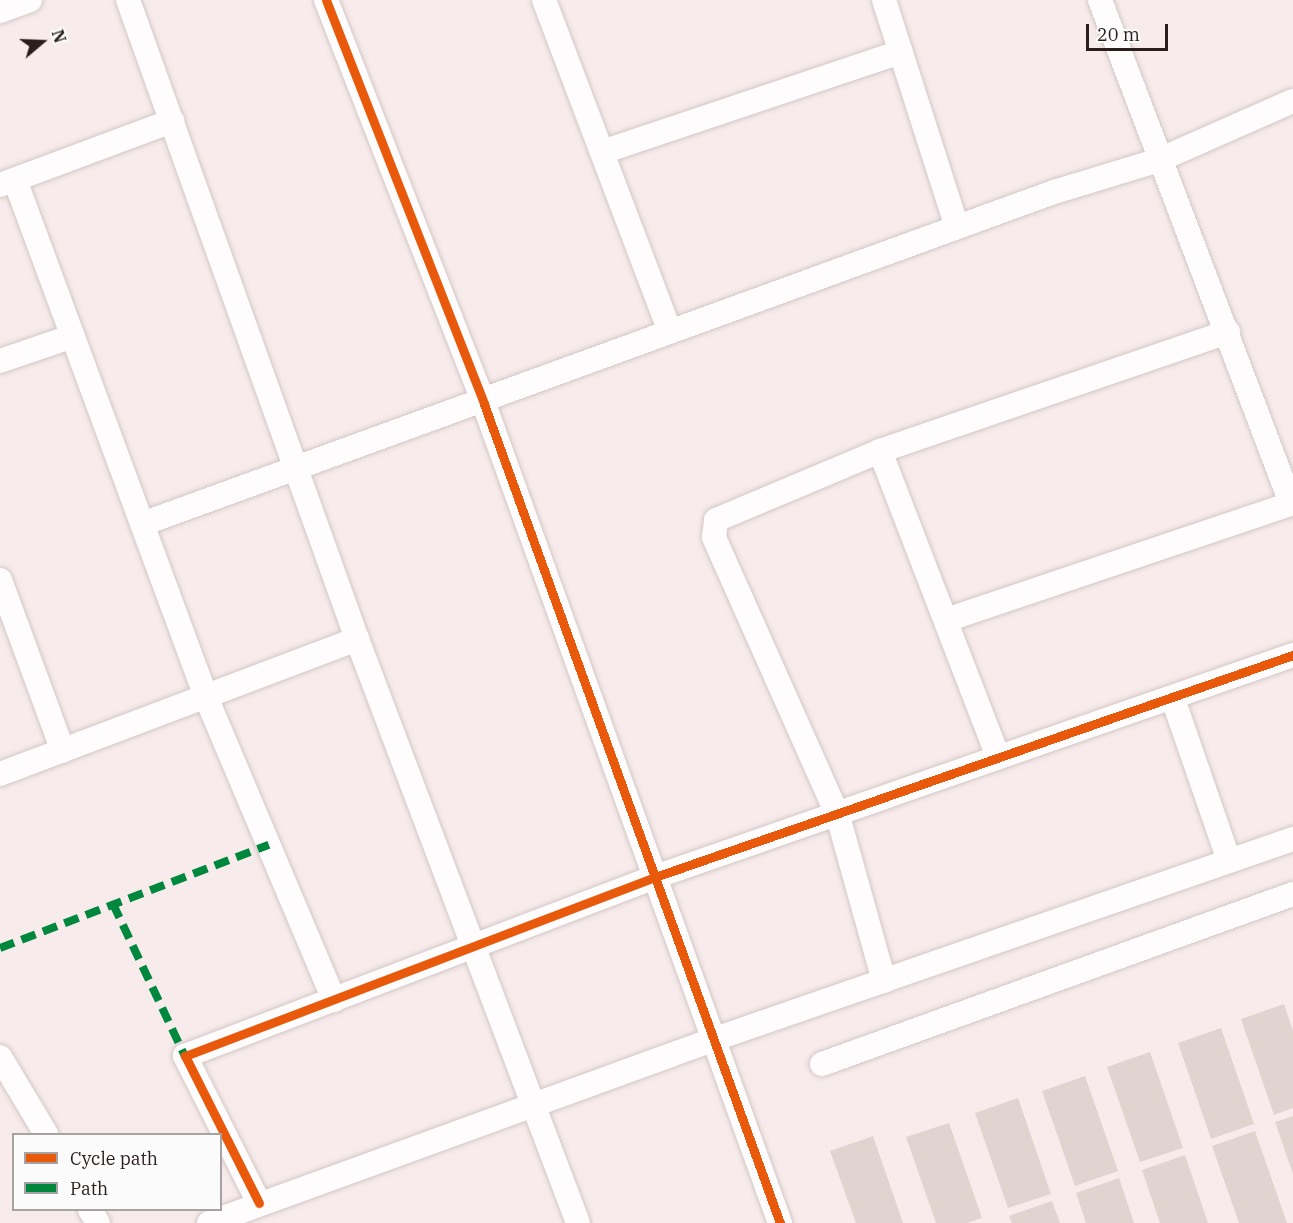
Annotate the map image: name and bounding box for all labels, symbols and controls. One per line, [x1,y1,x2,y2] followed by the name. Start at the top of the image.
[12,12,72,72] north arrow
[1089,12,1172,50] scale bar
[1097,23,1140,46] text: 20 m
[48,27,71,45] text: N
[12,1133,222,1211] legend
[70,1147,158,1170] text: Cycle path
[70,1177,108,1200] text: Path

